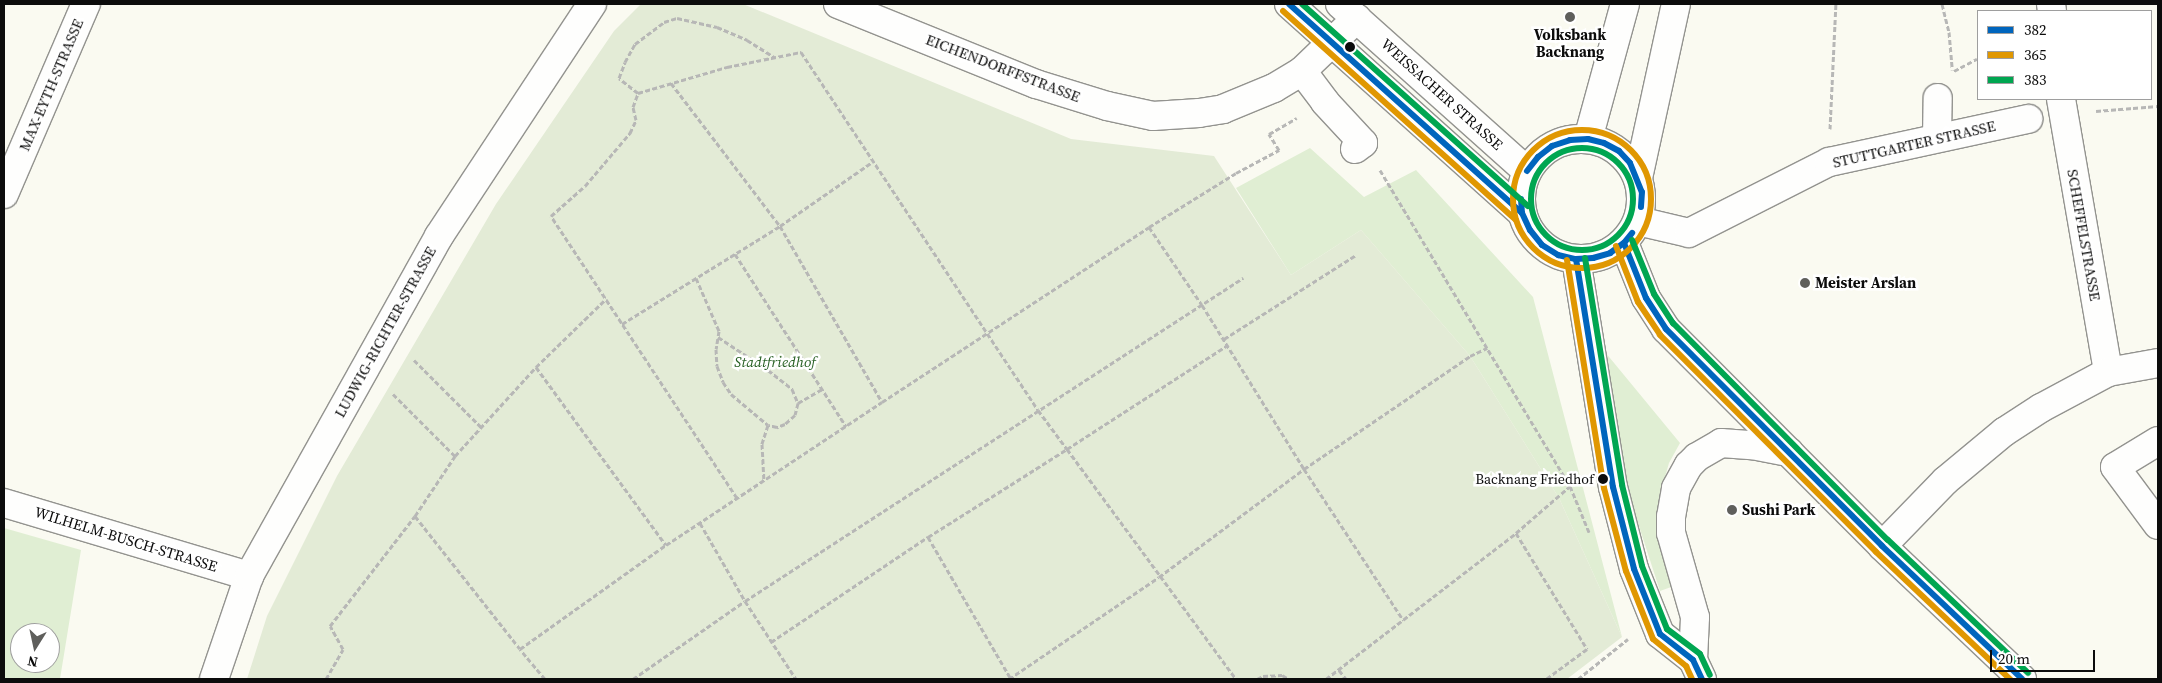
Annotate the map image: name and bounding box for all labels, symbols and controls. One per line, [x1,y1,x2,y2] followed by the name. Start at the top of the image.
[1977,10,2152,100] legend
[1564,11,1576,23] marker: Volksbank Backnang
[15,16,87,154] street label: MAX-EYTH-STRASSE
[2024,19,2047,40] text: 382
[1534,25,1606,60] place label: Volksbank Backnang
[923,30,1083,106] street label: EICHENDORFFSTRASSE
[1377,35,1507,153] street label: WEISSACHER STRASSE
[1345,42,1355,52] unlabelled marker
[2024,44,2047,65] text: 365
[2024,69,2047,90] text: 383
[1831,117,1997,171] street label: STUTTGARTER STRASSE
[2064,168,2104,302] street label: SCHEFFELSTRASSE
[330,243,440,421] street label: LUDWIG-RICHTER-STRASSE
[1815,274,1916,292] place label: Meister Arslan
[1799,277,1811,289] marker: Meister Arslan
[734,353,816,371] park label: Stadtfriedhof
[1475,471,1594,487] place label: Backnang Friedhof
[1598,474,1608,484] marker: Backnang Friedhof
[1742,501,1815,519] place label: Sushi Park
[32,503,220,575] street label: WILHELM-BUSCH-STRASSE
[1726,504,1738,516] marker: Sushi Park
[10,623,60,673] north arrow
[1992,640,2097,672] scale bar
[1998,648,2030,669] text: 20 m
[26,651,39,673] text: N

